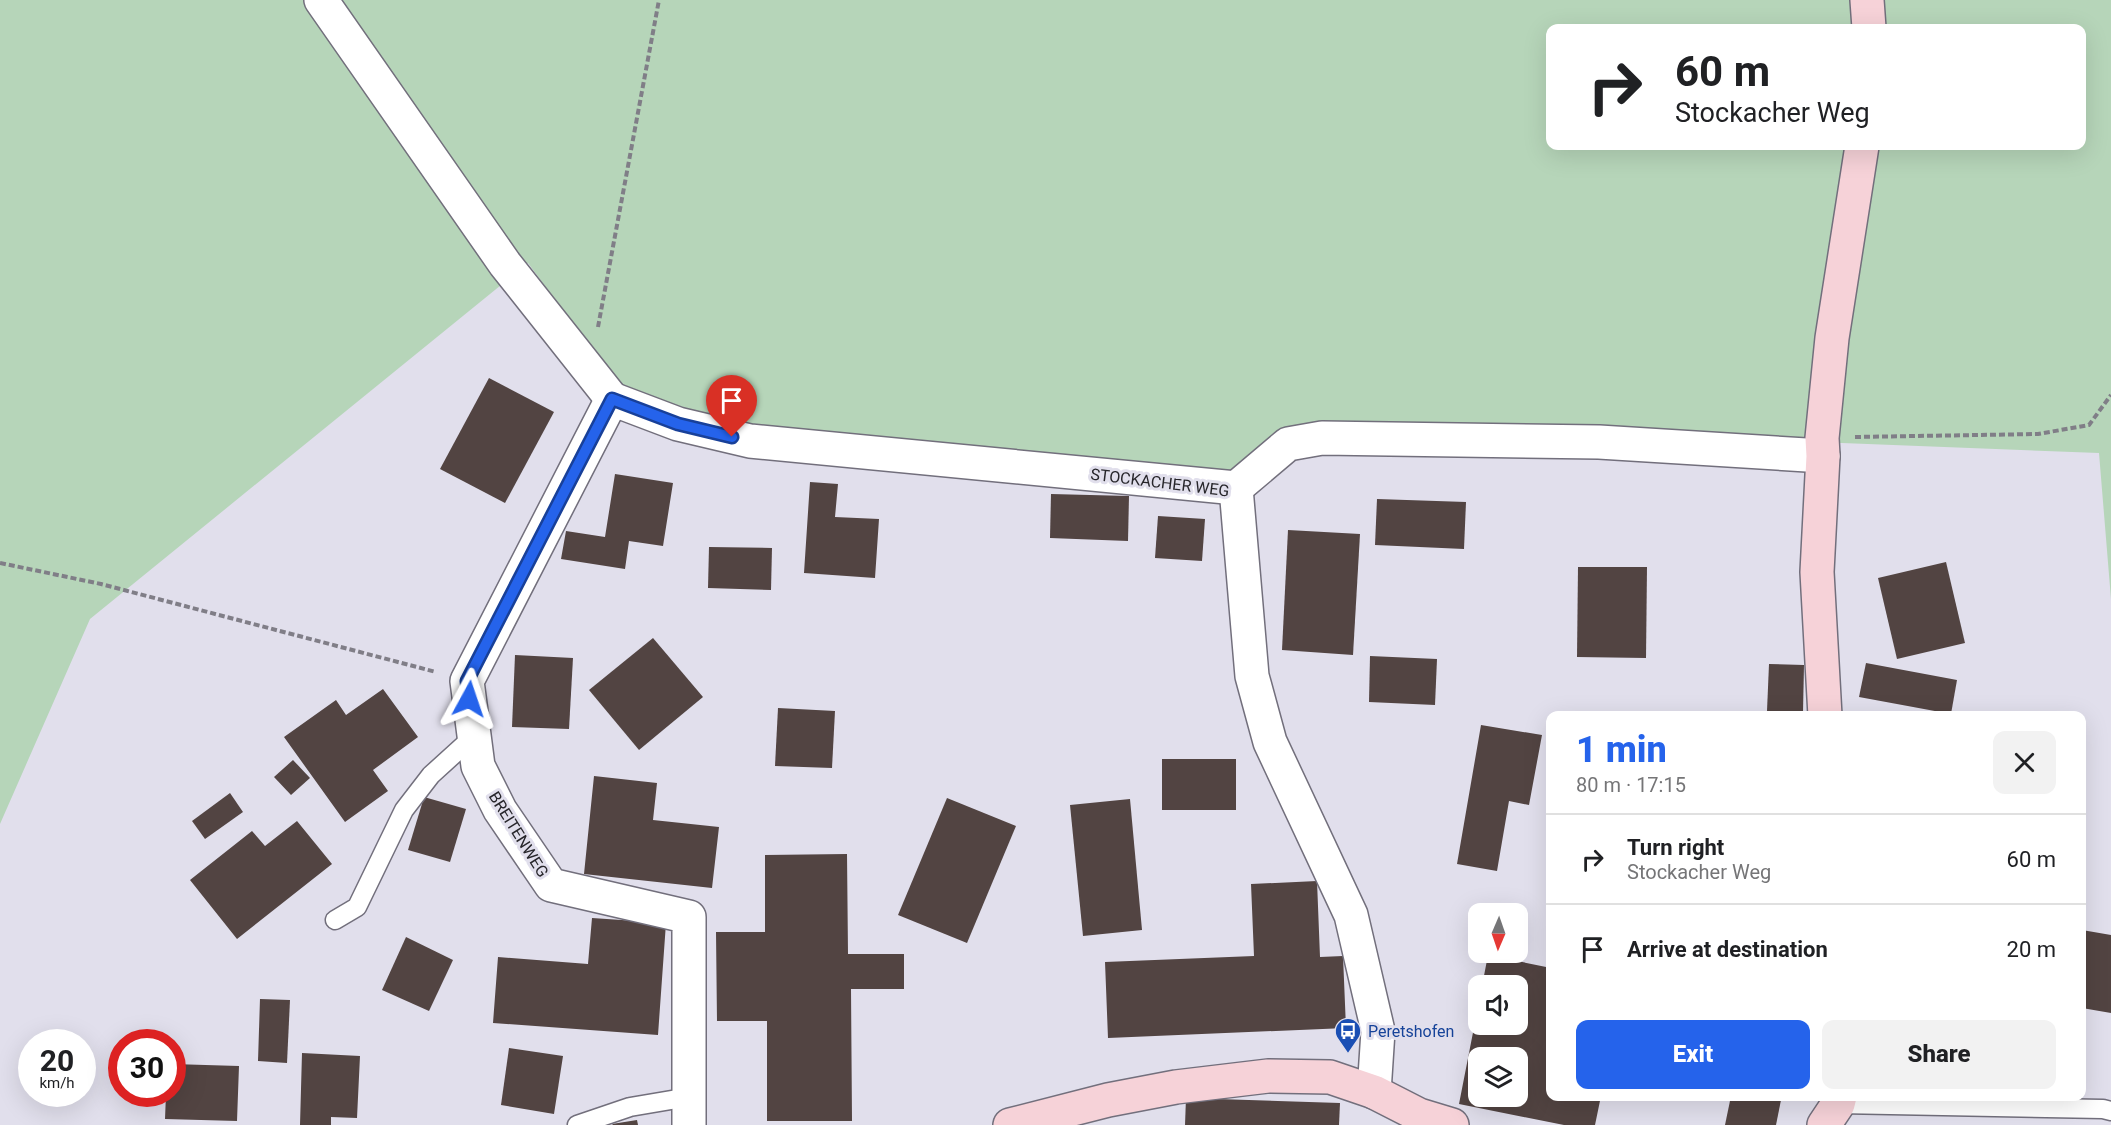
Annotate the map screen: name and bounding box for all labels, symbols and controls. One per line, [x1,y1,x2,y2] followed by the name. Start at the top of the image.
[1675,47,1770,96] text: 60 m
[1576,48,1654,126] icon: right
[1675,97,1870,129] text: Stockacher Weg
[706,375,757,437] pin
[715,384,748,417] icon: arrive
[1090,465,1230,500] street label: STOCKACHER WEG
[437,667,501,731] position arrow
[1576,729,1667,771] text: 1 min
[1993,731,2056,794] button: close
[1576,773,1686,797] text: 80 m · 17:15
[485,788,552,881] street label: BREITENWEG
[1627,835,1724,860] text: Turn right
[1576,843,1609,876] icon: right
[2007,847,2056,872] text: 60 m
[1627,860,1771,884] text: Stockacher Weg
[1468,903,1528,963] north arrow
[1468,903,1528,1107] map controls
[1576,933,1609,966] icon: arrive
[1627,937,1828,962] text: Arrive at destination
[2007,937,2056,962] text: 20 m
[1468,975,1528,1035] button: sound
[1333,1016,1363,1054] bus stop icon: Peretshofen
[1576,1020,1810,1089] button: Exit
[1822,1020,2056,1089] button: Share
[1368,1022,1454,1041] place label: Peretshofen
[108,1029,186,1107] speed limit sign: 30
[40,1043,74,1078] text: 20
[1468,1047,1528,1107] button: layers
[39,1074,75,1092] text: km/h

